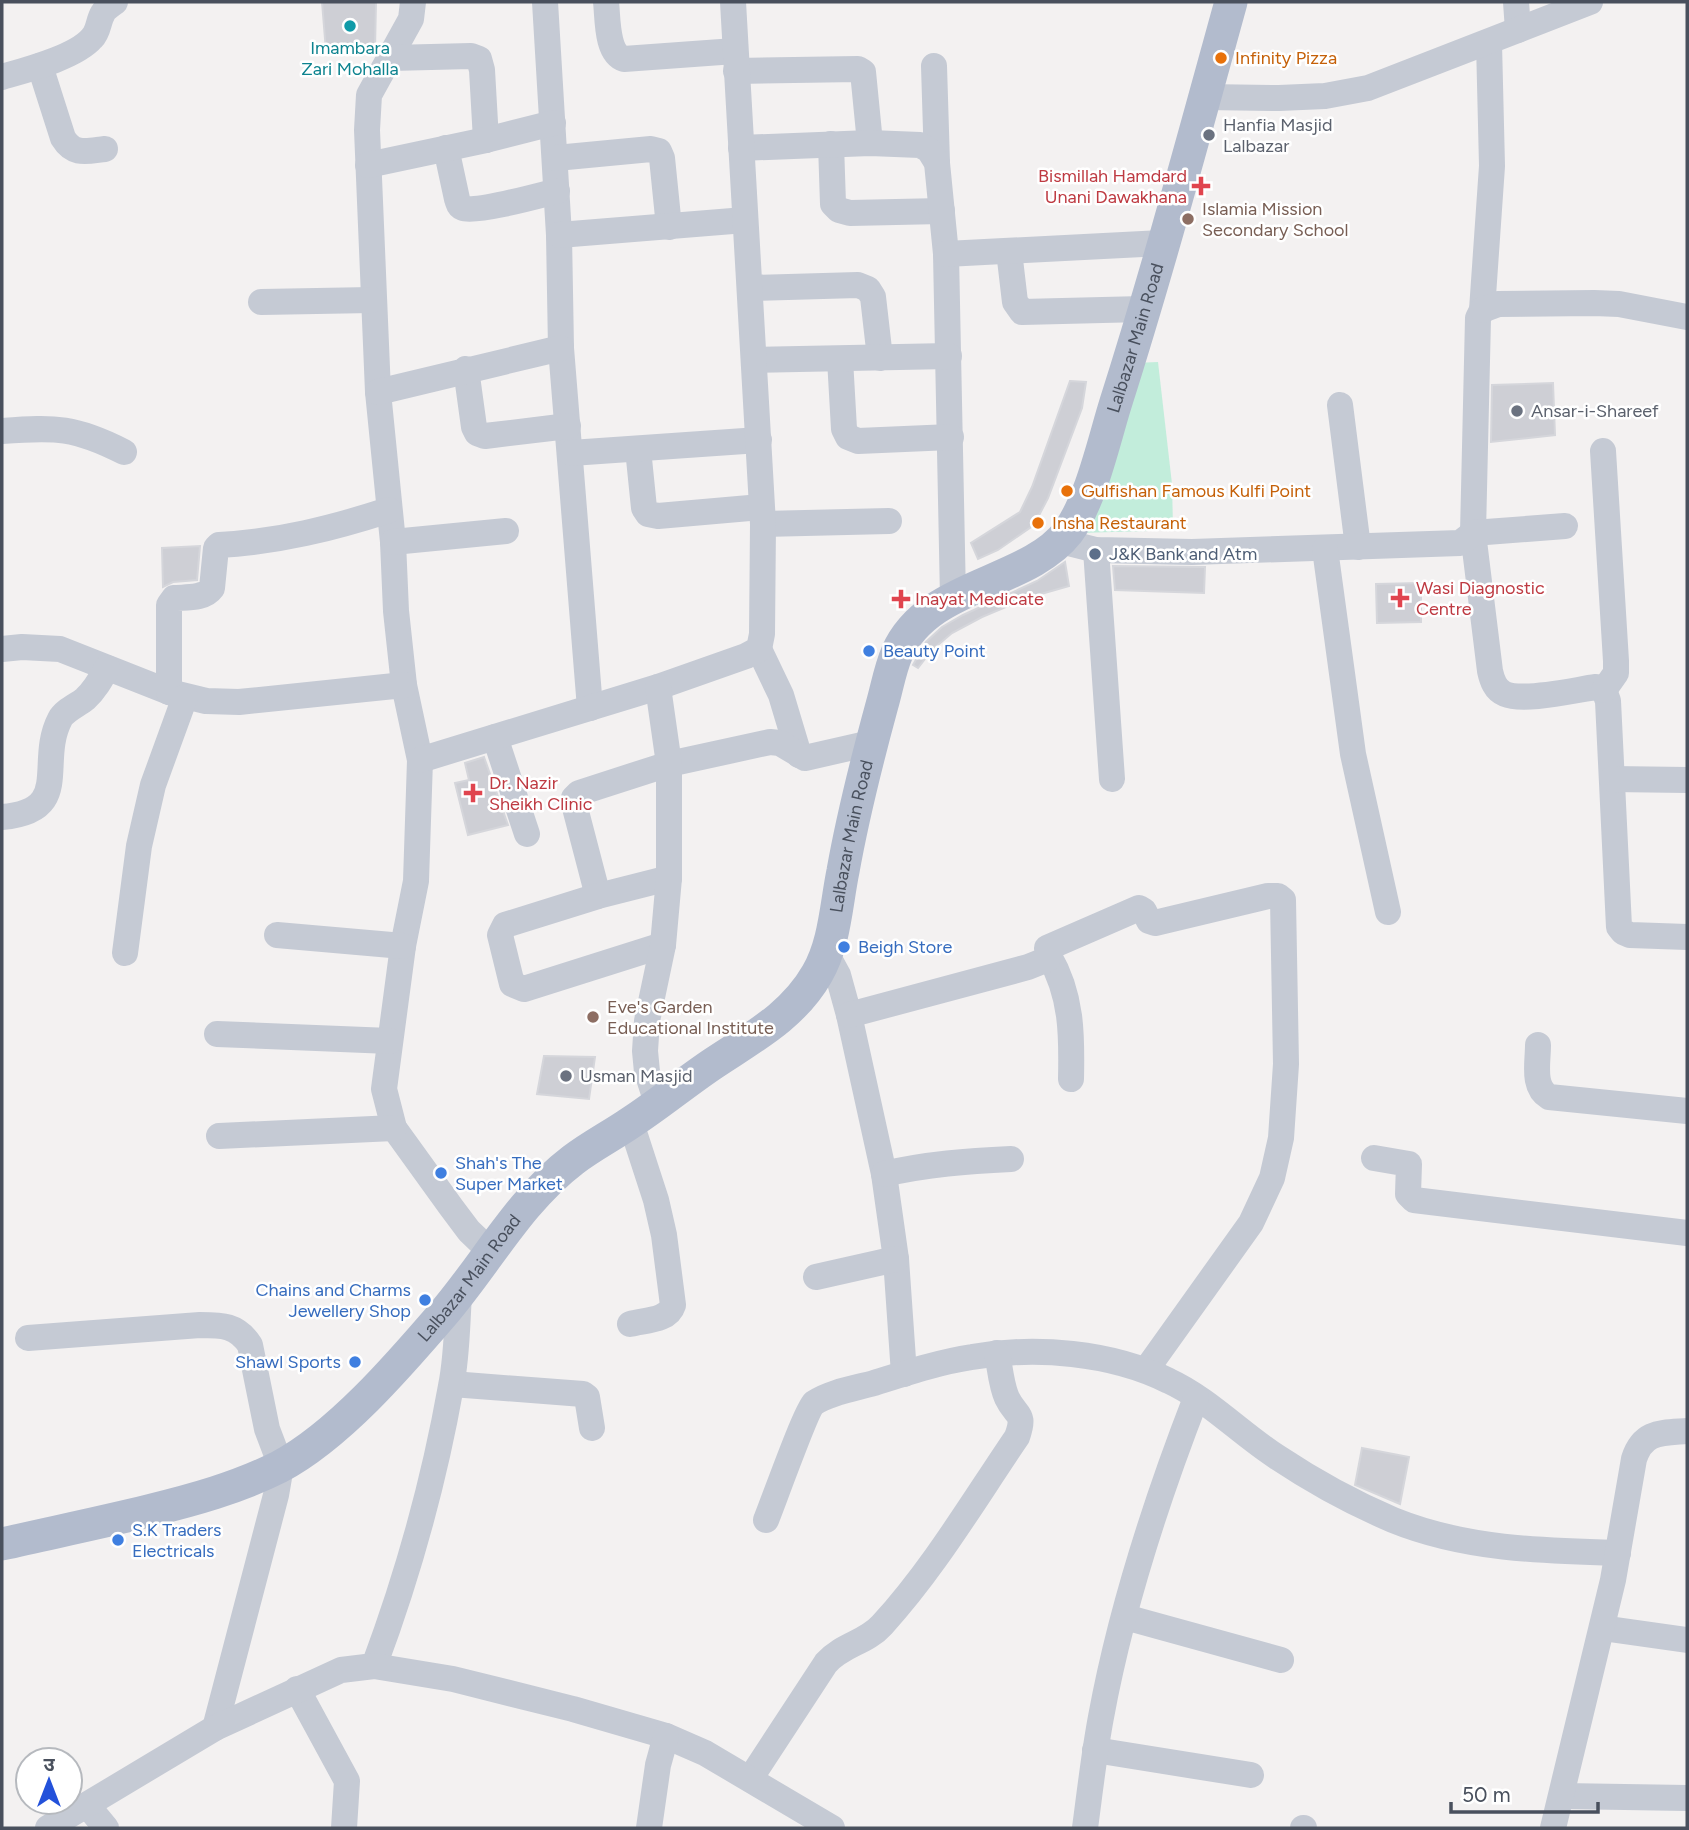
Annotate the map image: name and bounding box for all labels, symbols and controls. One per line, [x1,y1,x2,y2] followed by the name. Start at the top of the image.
[342,18,358,34] marker: Imambara Zari Mohalla
[301,37,399,80] place label: Imambara Zari Mohalla
[1235,47,1337,69] place label: Infinity Pizza
[1213,50,1229,66] marker: Infinity Pizza
[1223,114,1333,157] place label: Hanfia Masjid Lalbazar
[1201,127,1217,143] marker: Hanfia Masjid Lalbazar
[1038,165,1187,208] place label: Bismillah Hamdard Unani Dawakhana
[1193,178,1209,194] marker: Bismillah Hamdard Unani Dawakhana
[1202,198,1349,241] place label: Islamia Mission Secondary School
[1180,211,1196,227] marker: Islamia Mission Secondary School
[1102,261,1168,415] street label: Lalbazar Main Road
[1531,400,1659,422] place label: Ansar-i-Shareef
[1509,403,1525,419] marker: Ansar-i-Shareef
[1081,480,1311,502] place label: Gulfishan Famous Kulfi Point
[1059,483,1075,499] marker: Gulfishan Famous Kulfi Point
[1052,512,1187,534] place label: Insha Restaurant
[1030,515,1046,531] marker: Insha Restaurant
[1109,543,1257,565] place label: J&K Bank and Atm
[1087,546,1103,562] marker: J&K Bank and Atm
[1416,577,1545,620] place label: Wasi Diagnostic Centre
[915,588,1044,610] place label: Inayat Medicate
[1390,588,1410,608] marker: Wasi Diagnostic Centre
[893,591,909,607] marker: Inayat Medicate
[883,640,986,662] place label: Beauty Point
[861,643,877,659] marker: Beauty Point
[825,758,878,914] street label: Lalbazar Main Road
[489,772,593,815] place label: Dr. Nazir Sheikh Clinic
[463,783,483,803] marker: Dr. Nazir Sheikh Clinic
[858,936,952,958] place label: Beigh Store
[836,939,852,955] marker: Beigh Store
[607,996,774,1039] place label: Eve's Garden Educational Institute
[585,1009,601,1025] marker: Eve's Garden Educational Institute
[580,1065,692,1087] place label: Usman Masjid
[558,1068,574,1084] marker: Usman Masjid
[455,1152,563,1195] place label: Shah's The Super Market
[433,1165,449,1181] marker: Shah's The Super Market
[413,1210,526,1346] street label: Lalbazar Main Road
[256,1279,411,1322] place label: Chains and Charms Jewellery Shop
[417,1292,433,1308] marker: Chains and Charms Jewellery Shop
[235,1351,341,1373] place label: Shawl Sports
[347,1354,363,1370] marker: Shawl Sports
[132,1519,221,1562] place label: S.K Traders Electricals
[110,1532,126,1548] marker: S.K Traders Electricals
[14,1746,84,1816] north arrow
[43,1753,55,1776] text: उ
[1451,1770,1598,1814] scale bar
[1462,1782,1511,1807] text: 50 m

